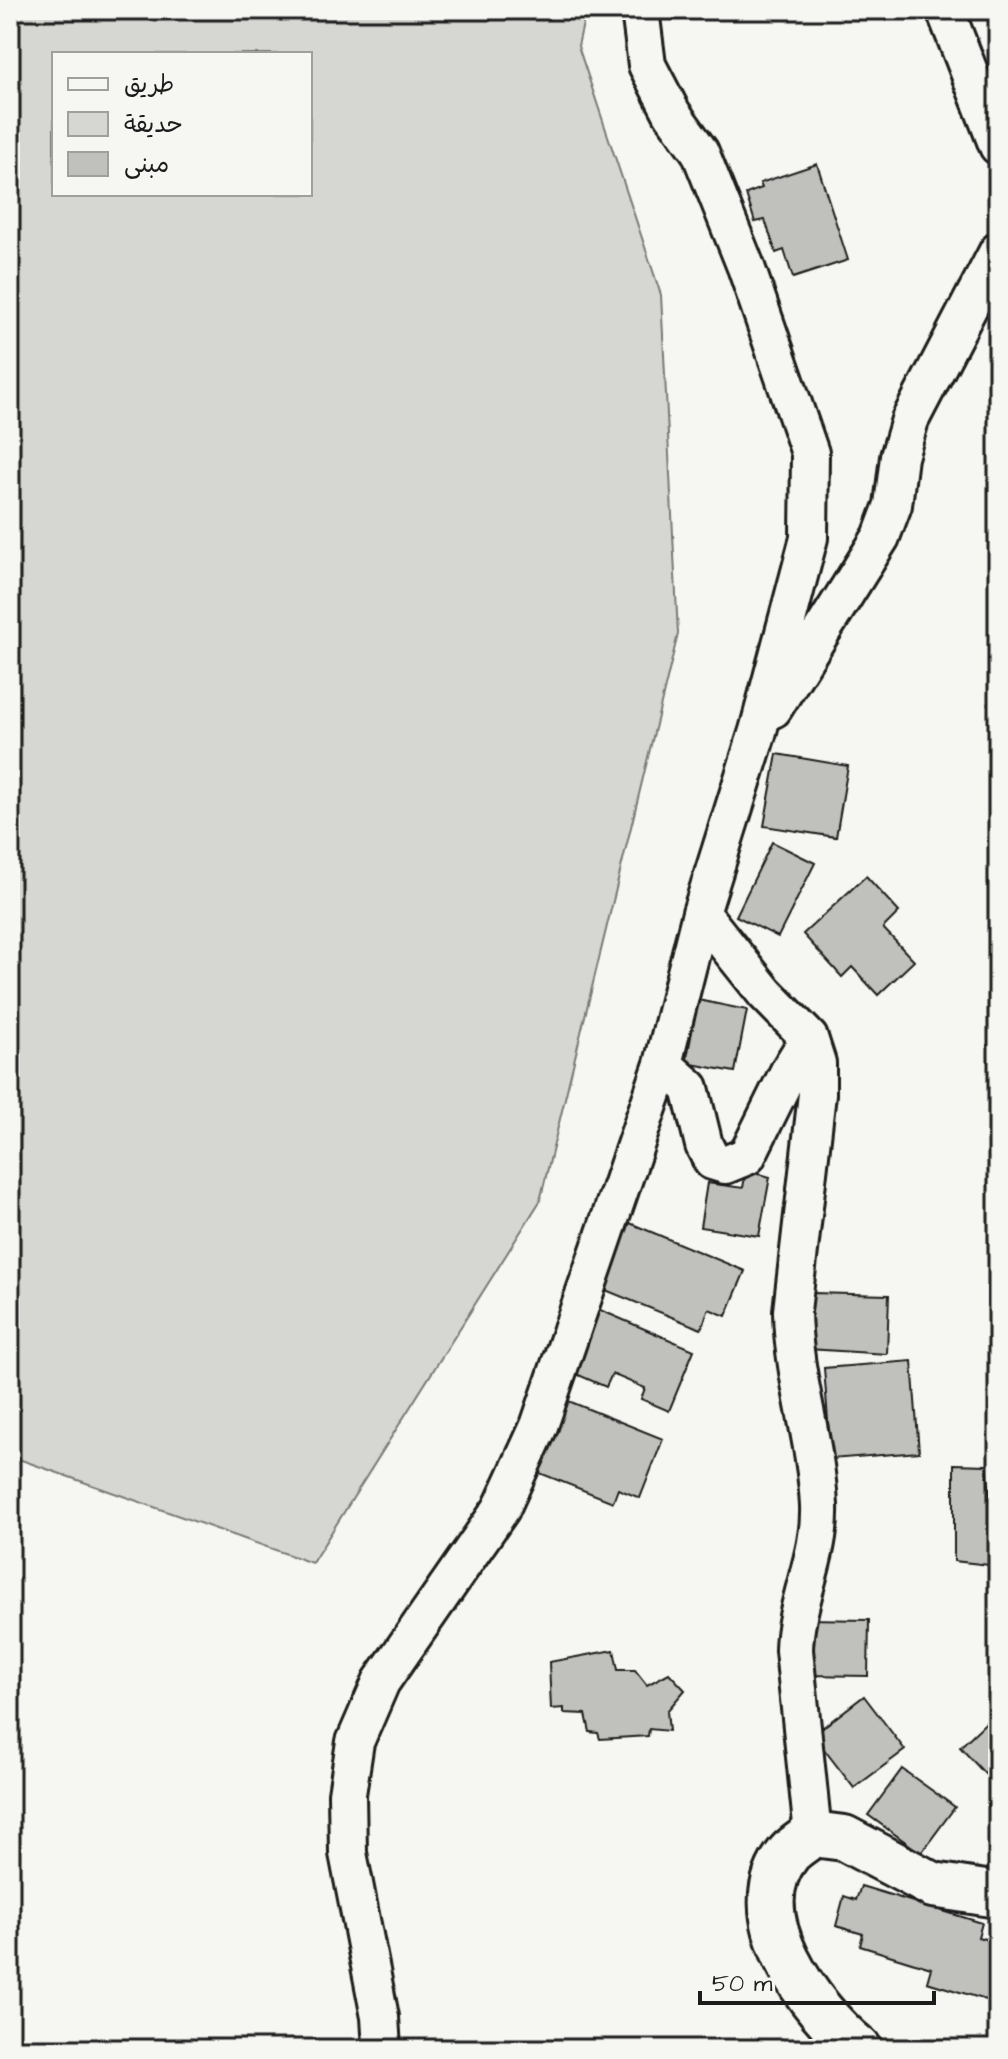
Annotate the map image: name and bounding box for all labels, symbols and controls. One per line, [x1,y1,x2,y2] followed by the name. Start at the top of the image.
[52,52,312,196] legend
[124,68,174,102] text: طريق
[124,108,183,142] text: حديقة
[124,148,169,182] text: مبنى
[700,1955,934,2005] scale bar
[712,1967,773,2001] text: 50 m

